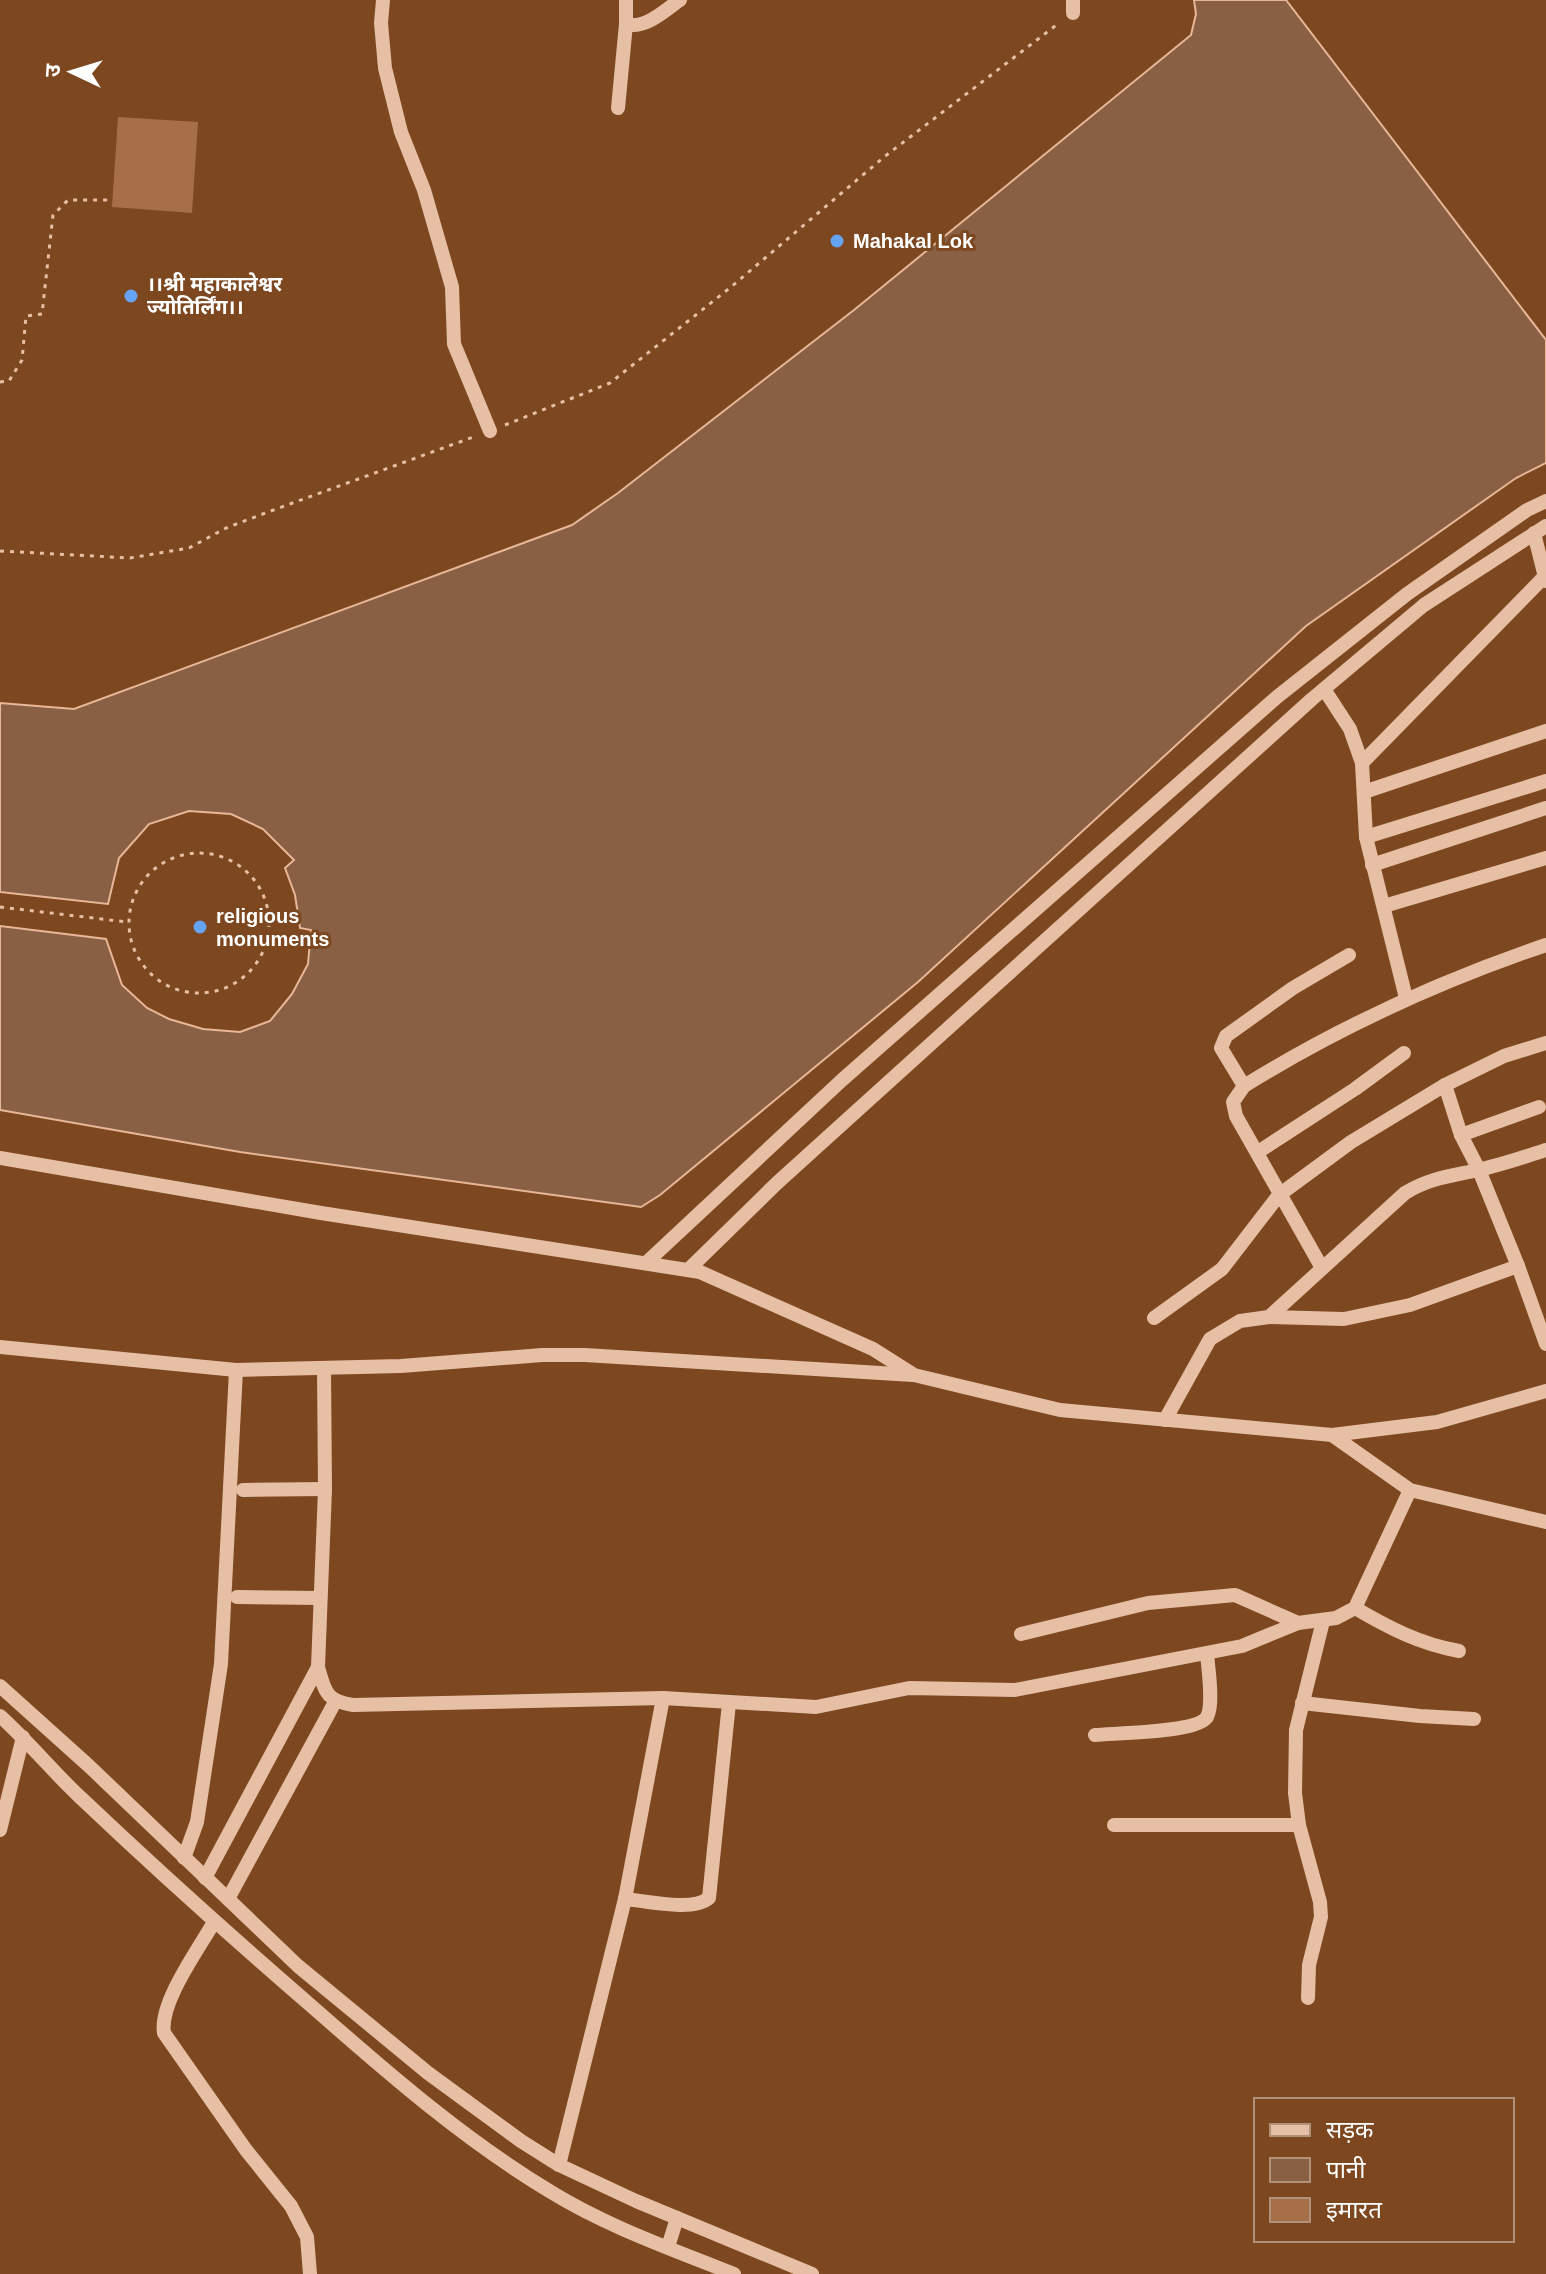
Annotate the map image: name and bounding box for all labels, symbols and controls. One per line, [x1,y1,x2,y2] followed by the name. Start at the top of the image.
[32,32,112,112] north arrow
[40,62,66,78] text: उ
[853,230,974,252] place label: Mahakal Lok
[828,232,846,250] marker: Mahakal Lok
[147,272,283,318] place label: ।।श्री महाकालेश्वर ज्योतिर्लिंग।।
[122,287,140,305] marker: ।।श्री महाकालेश्वर ज्योतिर्लिंग।।
[216,905,329,950] place label: religious monuments
[191,918,209,936] marker: religious monuments
[1254,2098,1514,2242] legend
[1326,2116,1374,2143] text: सड़क
[1326,2156,1366,2183] text: पानी
[1326,2196,1383,2223] text: इमारत

